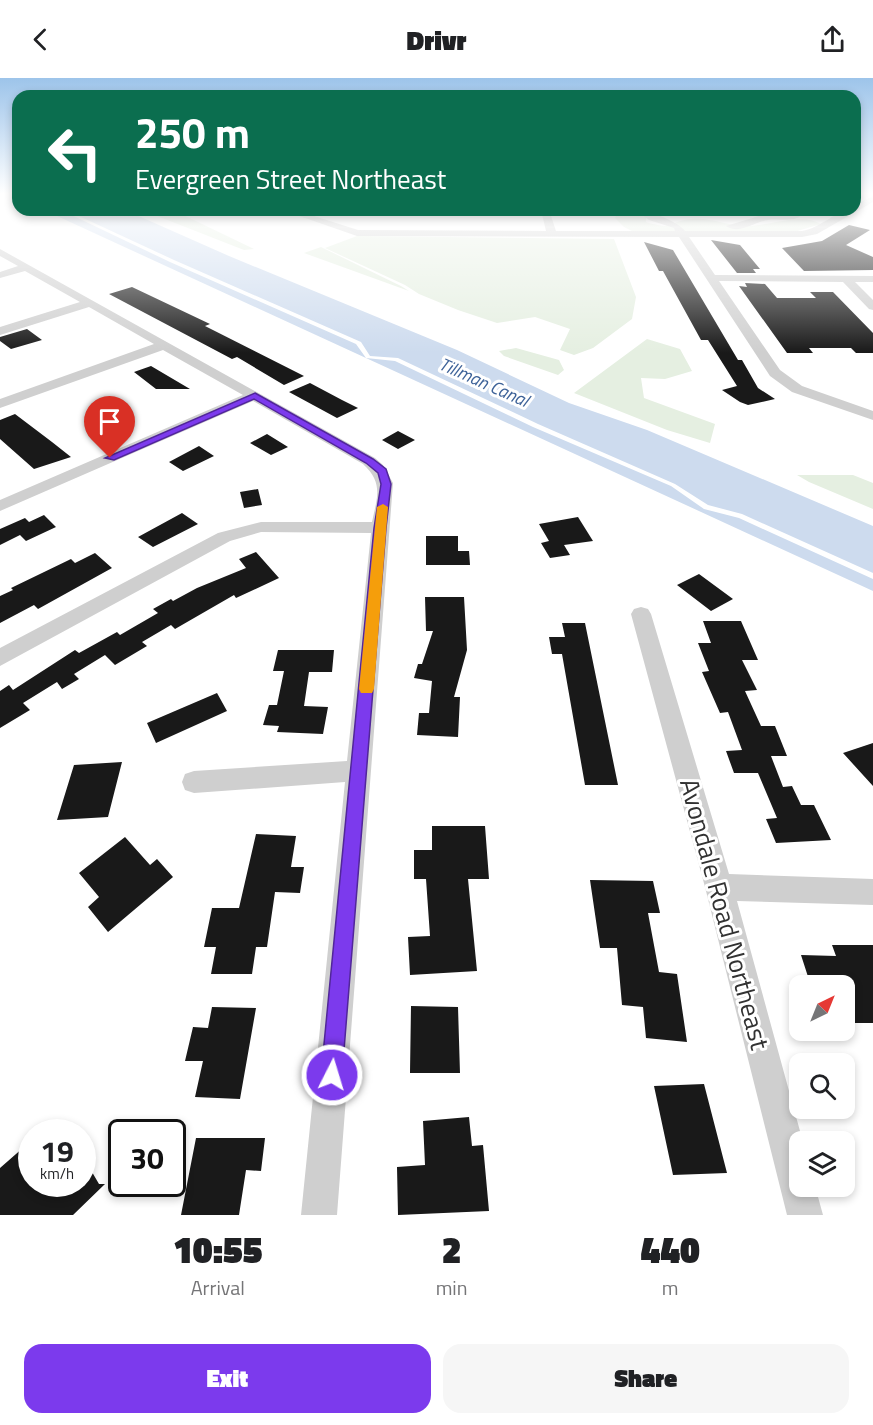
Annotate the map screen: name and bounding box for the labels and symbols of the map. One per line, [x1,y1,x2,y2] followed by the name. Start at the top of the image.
[435,350,535,415] water label: Tillman Canal
[84,396,135,458] pin
[670,774,780,1054] street label: Avondale Road Northeast
[789,975,855,1041] north arrow
[300,1043,364,1107] position arrow
[108,1119,186,1197] speed limit sign: 30

